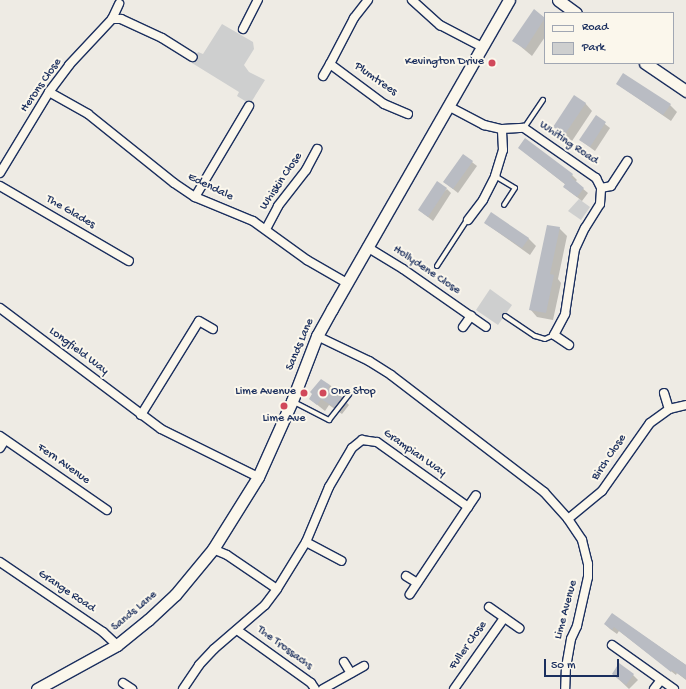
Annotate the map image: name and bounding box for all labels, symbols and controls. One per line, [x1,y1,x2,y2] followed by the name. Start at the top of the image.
[544,12,674,64] legend
[582,21,608,35] text: Road
[582,41,605,55] text: Park
[18,56,66,116] street label: Herons Close
[405,56,484,70] place label: Kevington Drive
[487,58,497,68] marker: Kevington Drive
[351,60,399,100] street label: Plumtrees
[536,119,600,169] street label: Whiting Road
[258,151,306,213] street label: Whiskin Close
[185,171,235,205] street label: Edendale
[43,193,97,233] street label: The Glades
[390,243,462,299] street label: Hollydene Close
[284,317,318,373] street label: Sands Lane
[45,325,111,379] street label: Longfield Way
[235,386,296,400] place label: Lime Avenue
[331,386,376,400] place label: One Stop
[299,388,309,398] marker: Lime Avenue
[318,388,328,398] marker: One Stop
[279,401,289,411] marker: Lime Ave
[262,413,306,427] place label: Lime Ave
[380,427,448,481] street label: Grampian Way
[589,432,631,484] street label: Birch Close
[34,442,92,488] street label: Fern Avenue
[35,568,97,616] street label: Grange Road
[552,579,582,641] street label: Lime Avenue
[109,589,161,635] street label: Sands Lane
[447,619,491,673] street label: Fuller Close
[253,624,315,674] street label: The Trossachs
[546,651,621,677] scale bar
[551,659,576,673] text: 50 m

